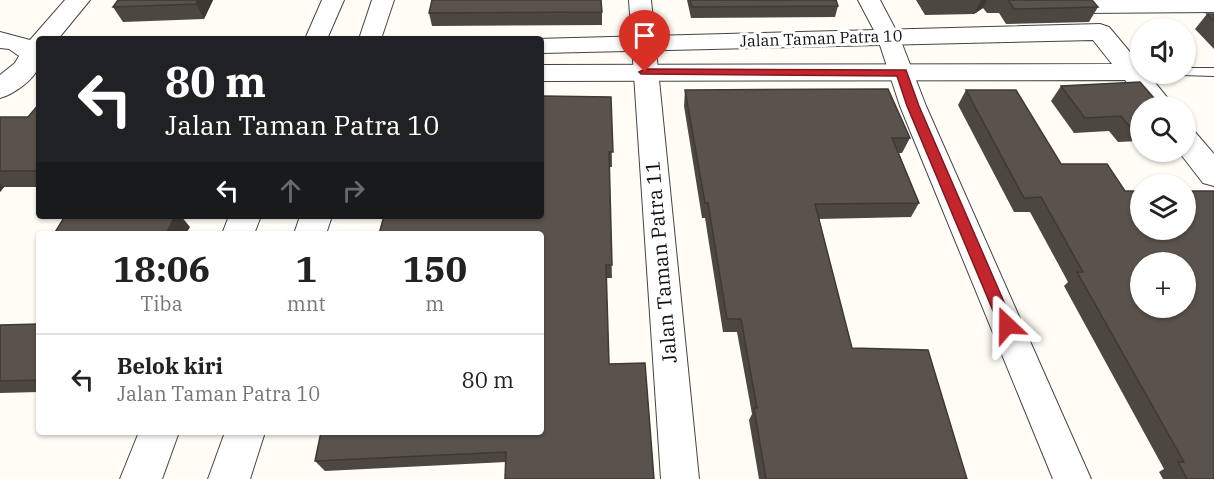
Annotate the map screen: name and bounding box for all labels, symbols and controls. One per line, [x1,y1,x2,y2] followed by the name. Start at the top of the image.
[619,10,670,72] pin
[1130,18,1196,318] map controls
[1130,18,1196,84] button: sound
[628,19,661,52] icon: arrive
[739,25,903,51] street label: Jalan Taman Patra 10
[165,54,266,109] text: 80 m
[66,60,144,138] icon: left
[1130,96,1196,162] button: search
[165,107,439,142] text: Jalan Taman Patra 10
[638,160,683,364] street label: Jalan Taman Patra 11
[211,174,244,207] icon: left
[274,174,307,207] icon: ahead
[337,174,370,207] icon: right
[1130,174,1196,240] button: layers
[113,245,210,292] text: 18:06
[295,245,317,292] text: 1
[402,245,467,292] text: 150
[1130,252,1196,318] button: +
[140,290,183,317] text: Tiba
[287,290,326,317] text: mnt
[425,290,444,317] text: m
[975,293,1039,357] position arrow
[117,351,223,380] text: Belok kiri
[66,363,99,396] icon: left
[462,365,514,394] text: 80 m
[117,380,320,407] text: Jalan Taman Patra 10

